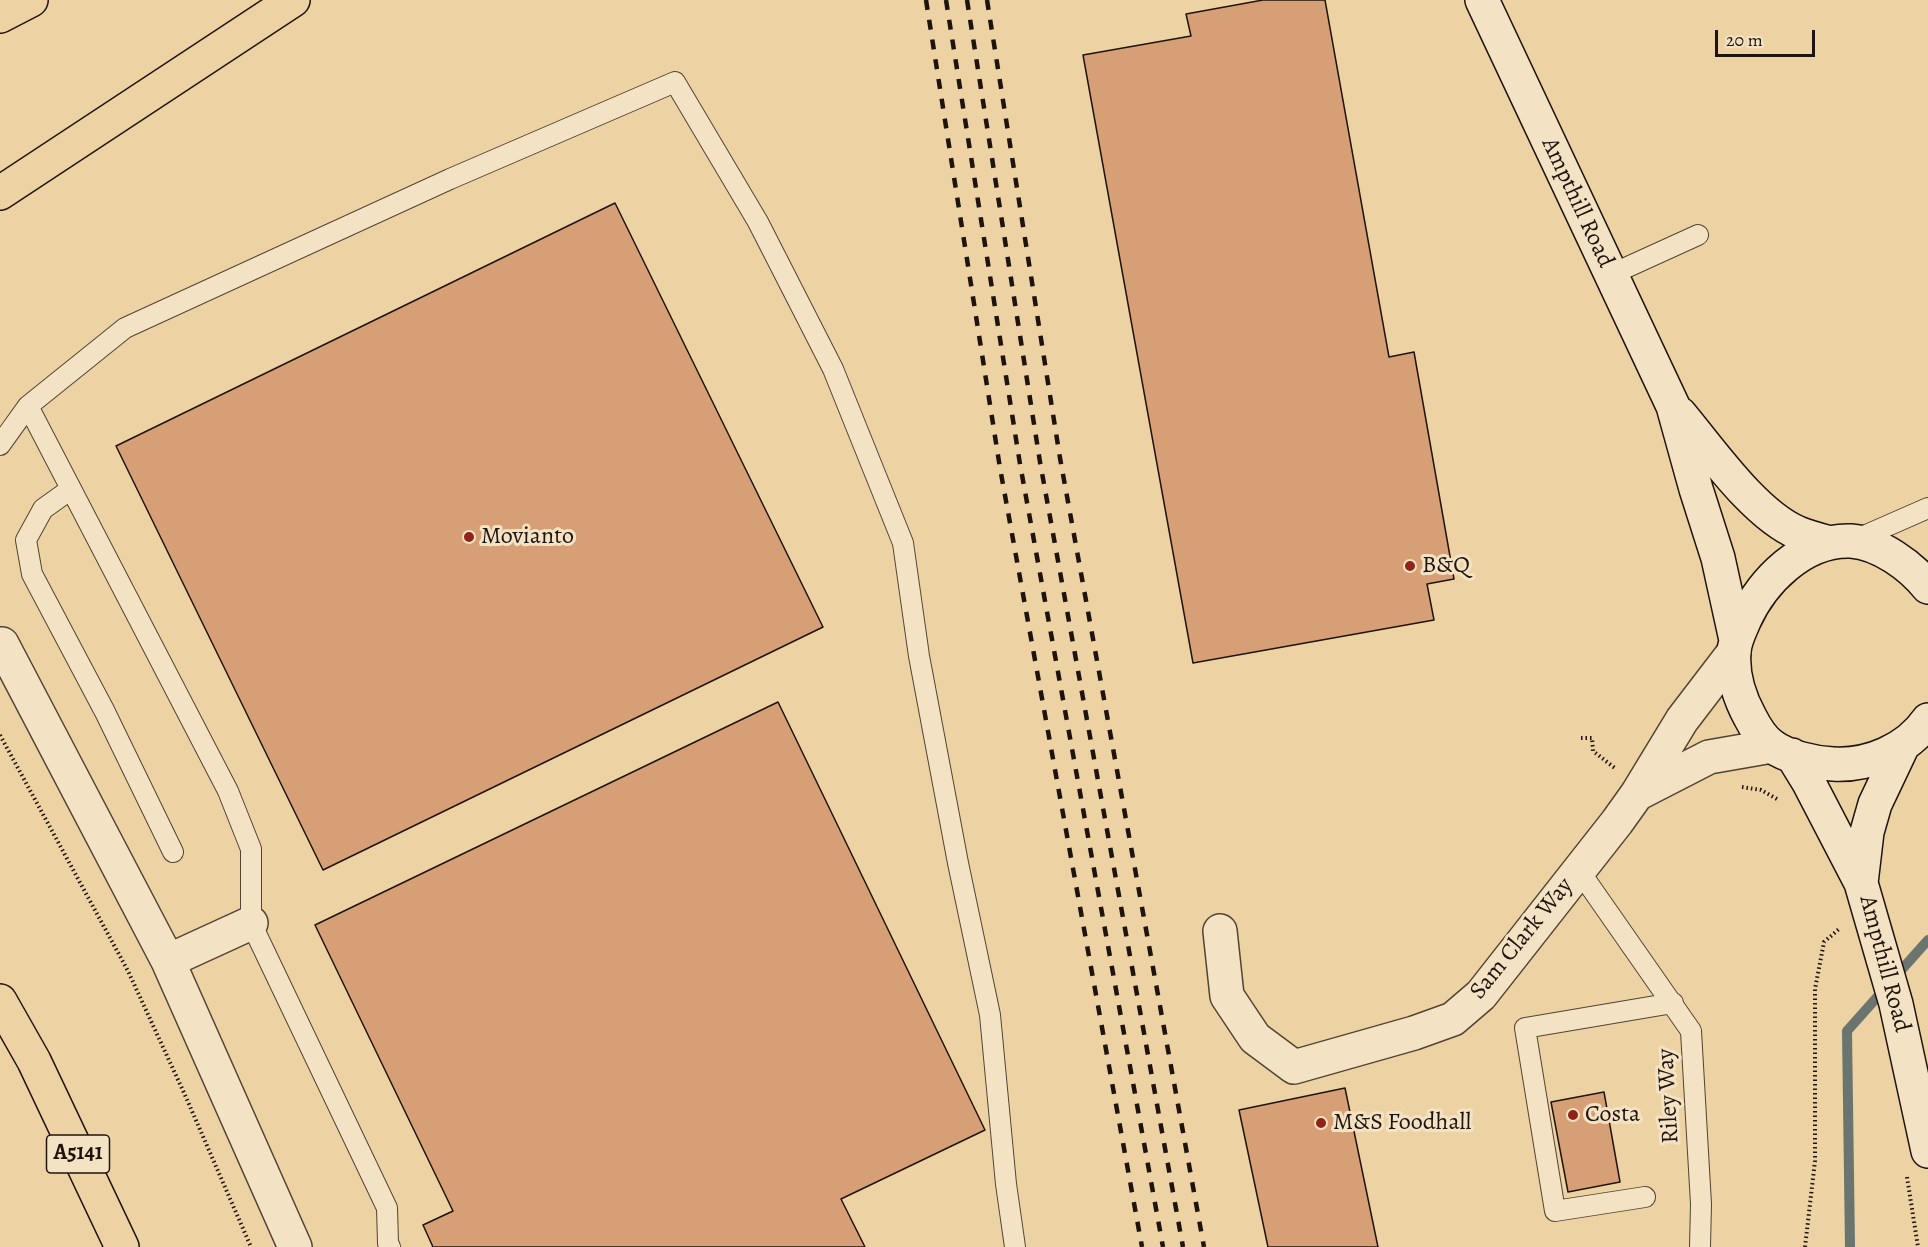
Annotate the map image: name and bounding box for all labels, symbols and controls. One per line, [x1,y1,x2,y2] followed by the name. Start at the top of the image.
[1718,18,1818,56] scale bar
[1726,28,1763,52] text: 20 m
[1534,133,1620,273] street label: Ampthill Road
[481,523,574,551] place label: Movianto
[462,530,476,544] marker: Movianto
[1422,552,1470,580] place label: B&Q
[1403,559,1417,573] marker: B&Q
[1464,872,1580,1006] street label: Sam Clark Way
[1852,893,1916,1035] street label: Ampthill Road
[1652,1048,1686,1144] street label: Riley Way
[1585,1101,1640,1129] place label: Costa
[1566,1108,1580,1122] marker: Costa
[1333,1109,1471,1137] place label: M&S Foodhall
[1314,1116,1328,1130] marker: M&S Foodhall
[46,1135,110,1173] road number: A5141

